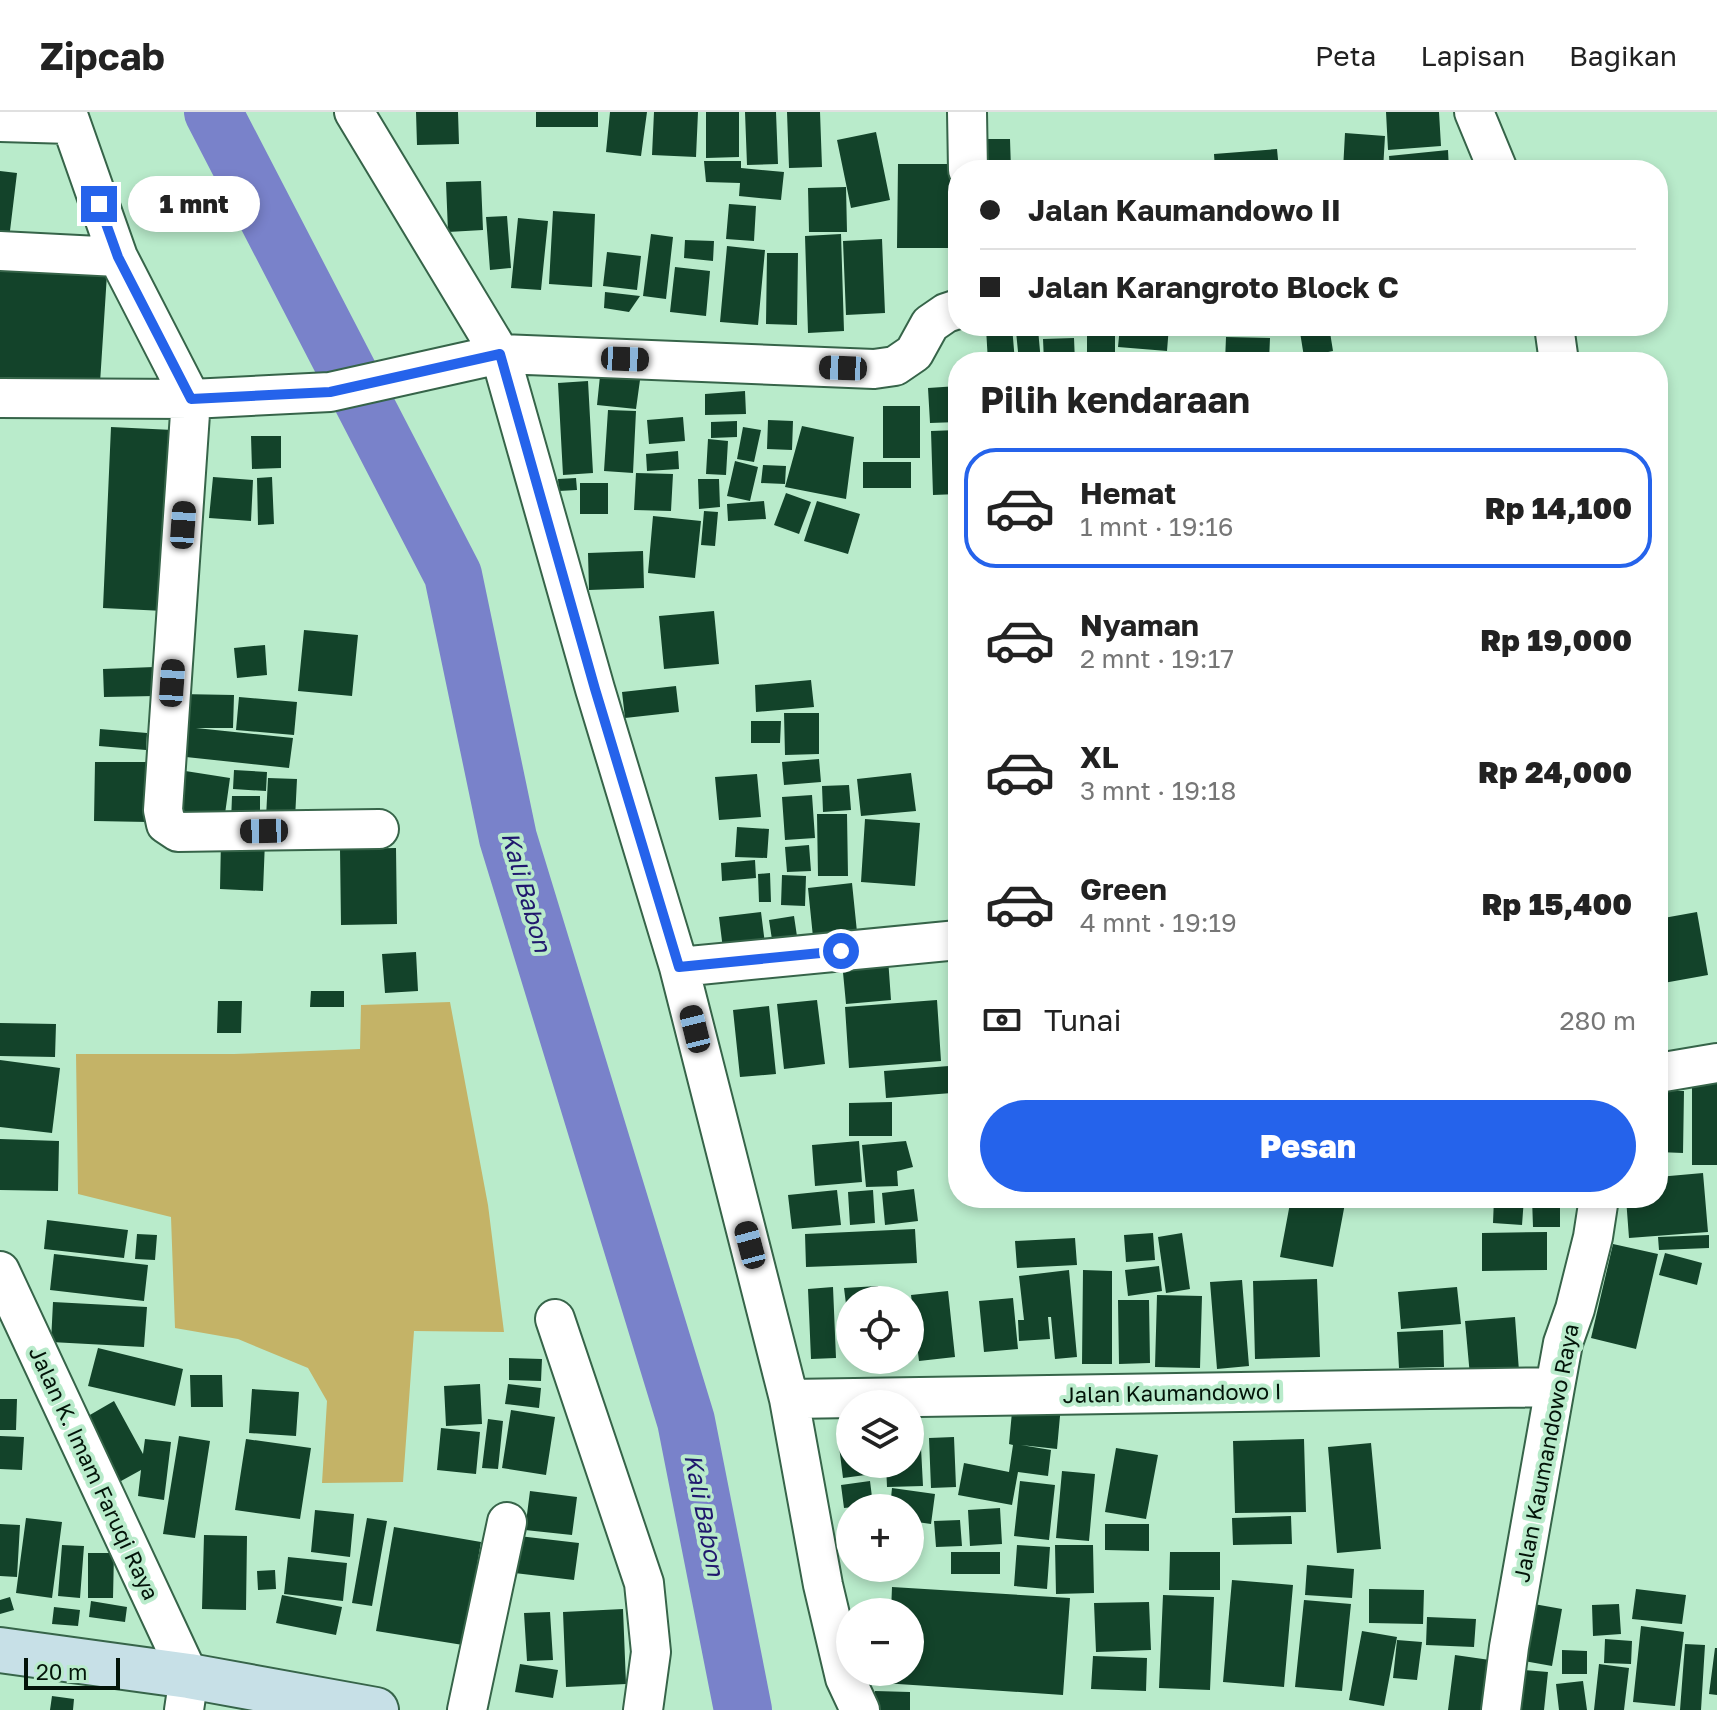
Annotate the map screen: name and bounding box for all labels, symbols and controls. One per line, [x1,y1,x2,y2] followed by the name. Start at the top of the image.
[40,33,165,78] text: Zipcab
[1315,39,1376,72] text: Peta
[1420,39,1525,72] text: Lapisan
[1569,39,1677,72] text: Bagikan
[127,176,259,232] callout: 1 mnt
[81,186,117,222] route end
[159,188,229,219] text: 1 mnt
[1028,192,1341,228] text: Jalan Kaumandowo II
[1028,269,1399,305] text: Jalan Karangroto Block C
[601,346,649,372] car
[819,355,867,381] car
[980,378,1250,421] text: Pilih kendaraan
[984,472,1056,544] icon: car
[1080,475,1176,511] text: Hemat
[1485,490,1632,526] text: Rp 14,100
[169,500,197,550] car
[1080,511,1234,542] text: 1 mnt · 19:16
[984,604,1056,676] icon: car
[1080,607,1199,643] text: Nyaman
[1480,622,1632,658] text: Rp 19,000
[1080,643,1234,674] text: 2 mnt · 19:17
[158,658,186,708] car
[984,736,1056,808] icon: car
[1080,739,1119,775] text: XL
[1478,754,1632,790] text: Rp 24,000
[1080,775,1236,806] text: 3 mnt · 19:18
[240,819,288,843] car
[496,828,559,956] water label: Kali Babon
[984,868,1056,940] icon: car
[1080,871,1167,907] text: Green
[1482,886,1632,922] text: Rp 15,400
[1080,907,1237,938] text: 4 mnt · 19:19
[823,933,859,969] route start
[980,998,1024,1042] icon: cash
[1044,1002,1122,1038] text: Tunai
[678,1003,712,1055] car
[1559,1005,1636,1036] text: 280 m
[980,1100,1636,1192] button: Pesan
[732,1219,768,1271] car
[836,1286,924,1686] map controls
[836,1286,924,1374] button: locate
[1507,1321,1584,1585] street label: Jalan Kaumandowo Raya
[24,1342,165,1604] street label: Jalan K. Imam Faruqi Raya
[1062,1377,1282,1408] street label: Jalan Kaumandowo I
[836,1390,924,1478] button: layers
[679,1451,732,1579] water label: Kali Babon
[836,1494,924,1582] button: +
[836,1598,924,1686] button: −
[24,1654,120,1690] scale bar
[36,1658,87,1685] text: 20 m

